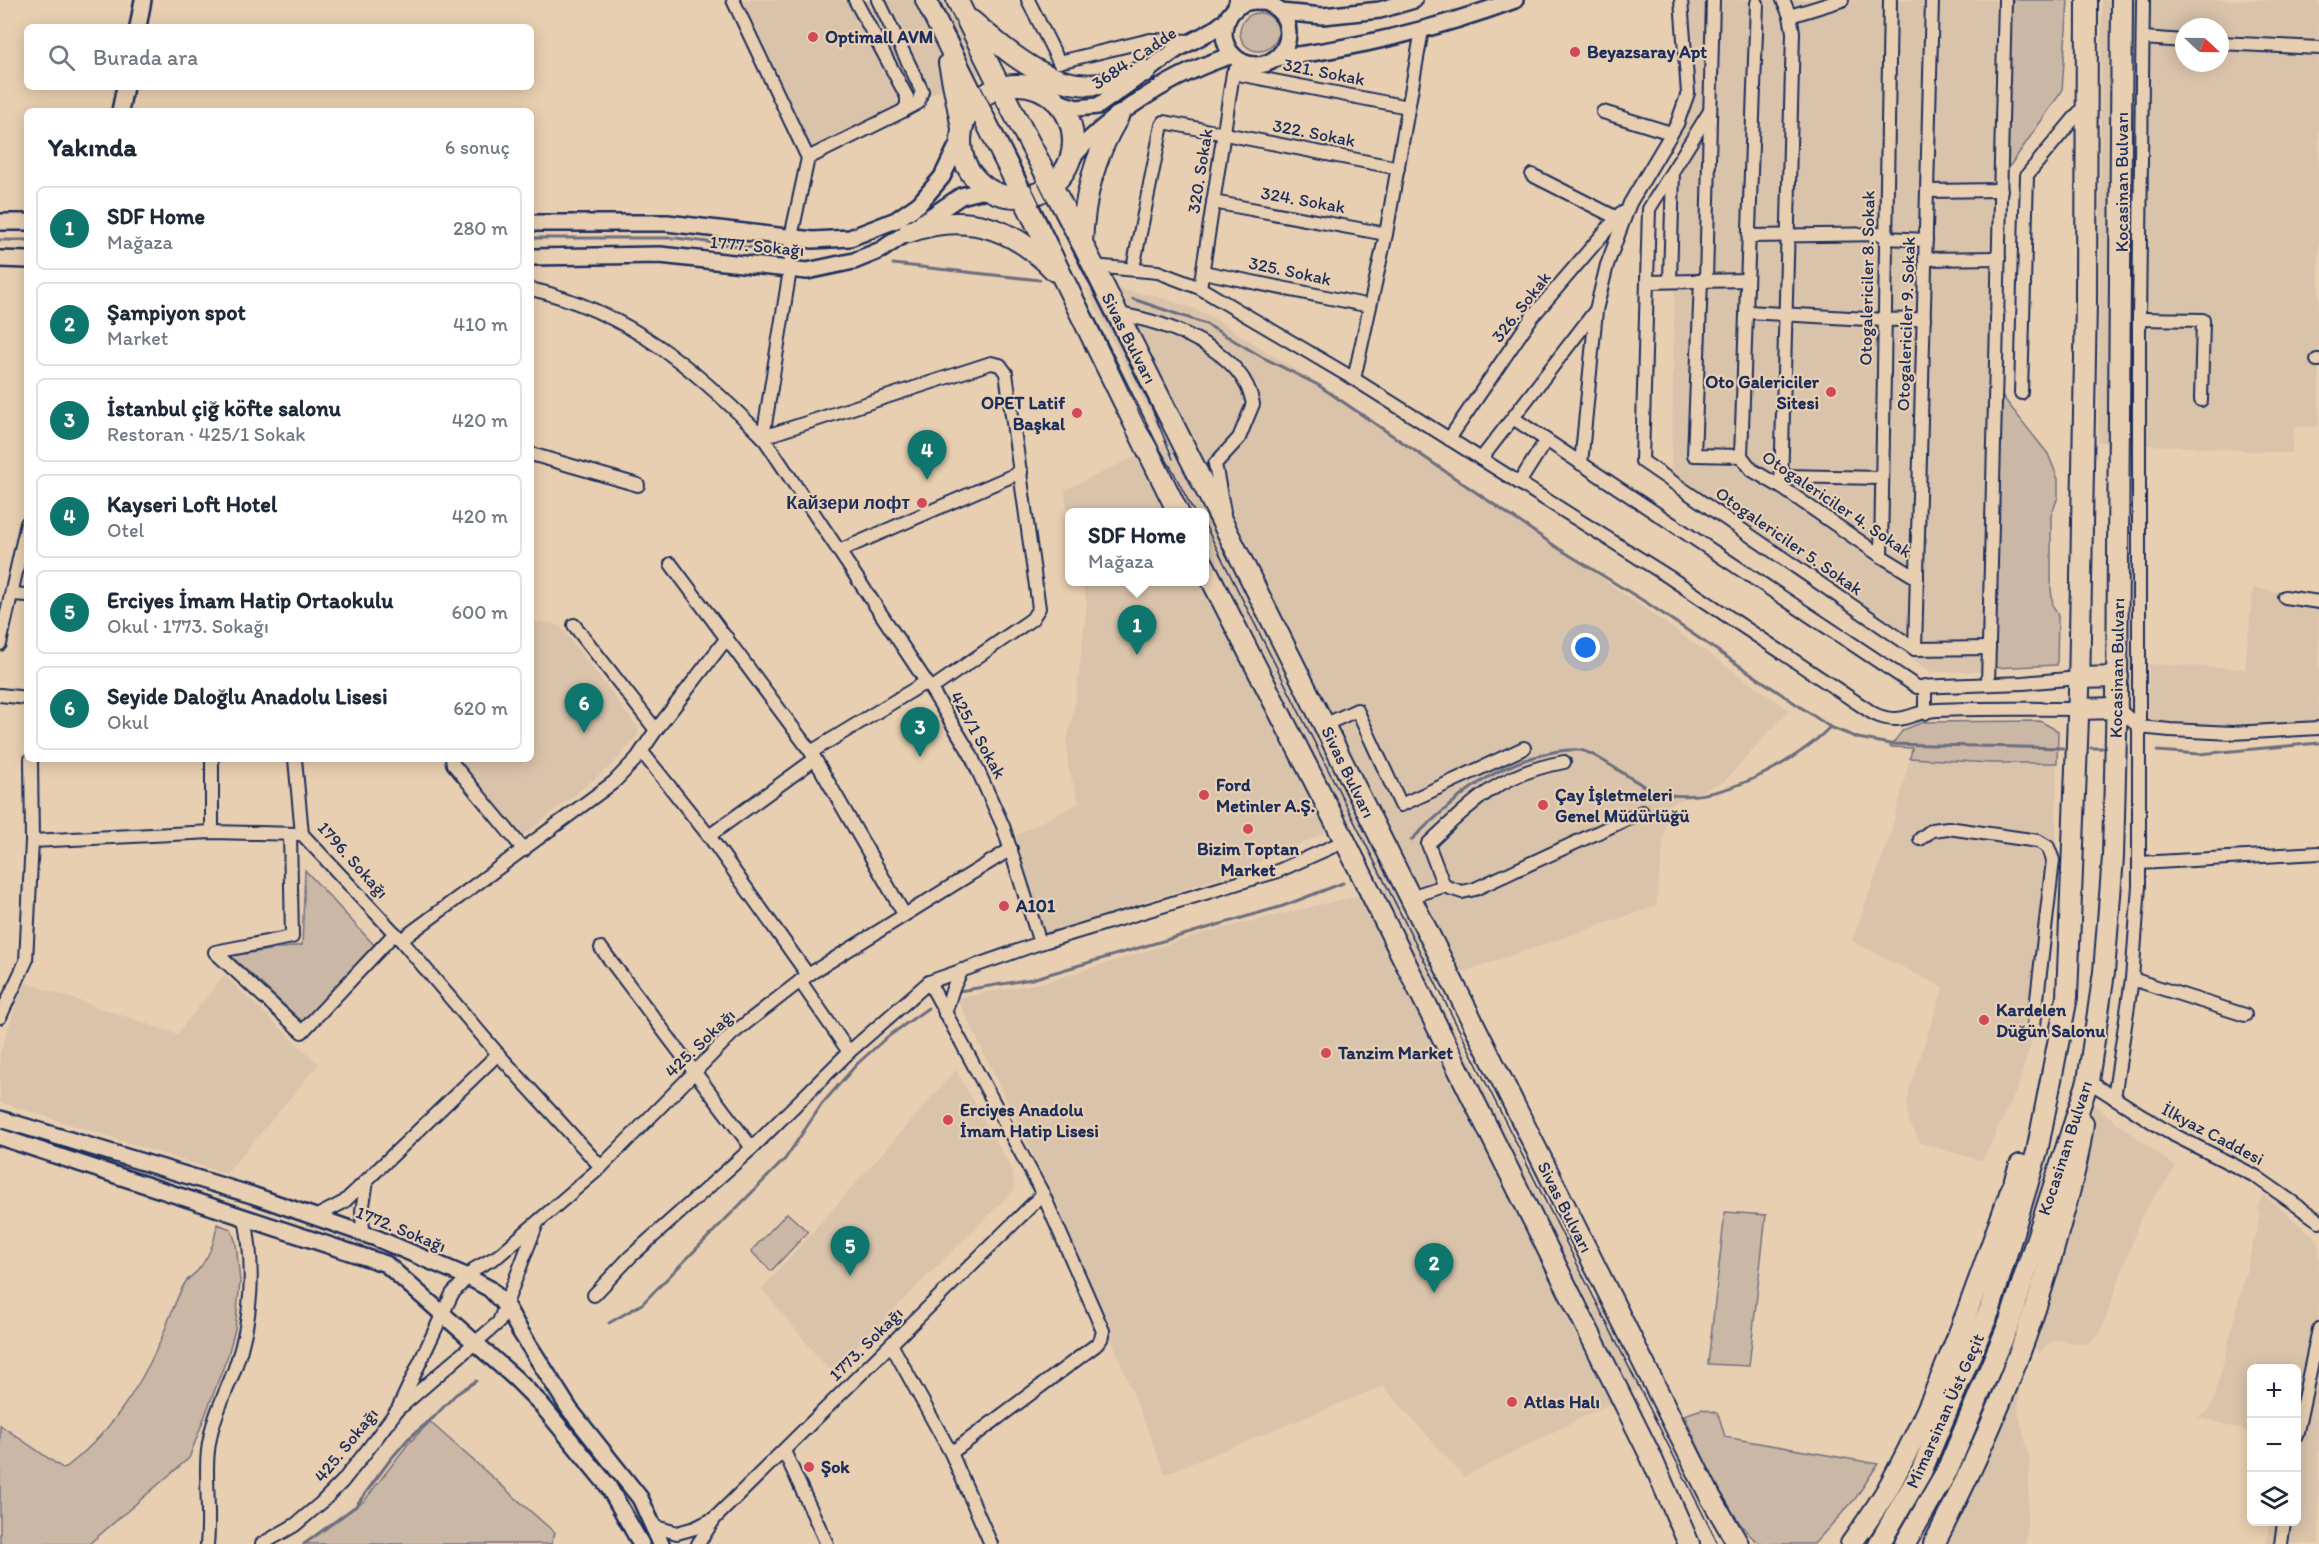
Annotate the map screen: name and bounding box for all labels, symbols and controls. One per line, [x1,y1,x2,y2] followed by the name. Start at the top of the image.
[2175,18,2229,72] north arrow
[1087,22,1181,94] street label: 3684. Cadde
[24,24,534,90] search box
[825,26,933,48] place label: Optimall AVM
[806,30,820,44] marker: Optimall AVM
[45,41,78,74] icon: search
[1587,41,1707,63] place label: Beyazsaray Apt
[93,44,198,71] text: Burada ara
[1568,45,1582,59] marker: Beyazsaray Apt
[1281,53,1367,91] street label: 321. Sokak
[2111,112,2133,252] street label: Kocasinan Bulvarı
[1271,114,1357,152] street label: 322. Sokak
[1182,127,1218,215] street label: 320. Sokak
[48,131,137,163] text: Yakında
[445,135,510,159] text: 6 sonuç
[1259,182,1347,218] street label: 324. Sokak
[1854,190,1880,366] street label: Otogalericiler 8. Sokak
[107,203,205,230] text: SDF Home
[65,216,74,240] text: 1
[453,216,508,240] text: 280 m
[107,230,173,254] text: Mağaza
[709,231,805,261] street label: 1777. Sokağı
[1892,236,1920,412] street label: Otogalericiler 9. Sokak
[1247,252,1333,290] street label: 325. Sokak
[1486,267,1556,347] street label: 326. Sokak
[1097,289,1161,387] street label: Sivas Bulvarı
[107,299,246,326] text: Şampiyon spot
[64,312,75,336] text: 2
[453,312,508,336] text: 410 m
[107,326,168,350] text: Market
[1705,371,1820,414] place label: Oto Galericiler Sitesi
[1824,385,1838,399] marker: Oto Galericiler Sitesi
[981,392,1066,435] place label: OPET Latif Başkal
[107,395,341,422] text: İstanbul çiğ köfte salonu
[1070,406,1084,420] marker: OPET Latif Başkal
[64,408,75,432] text: 3
[452,408,508,432] text: 420 m
[107,422,306,446] text: Restoran · 425/1 Sokak
[908,430,946,480] pin: 4
[1758,446,1916,562] street label: Otogalericiler 4. Sokak
[1711,482,1867,600] street label: Otogalericiler 5. Sokak
[107,491,277,518] text: Kayseri Loft Hotel
[786,492,910,514] place label: Кайзери лофт
[915,496,929,510] marker: Кайзери лофт
[63,504,76,528] text: 4
[452,504,508,528] text: 420 m
[1065,508,1209,586] popup
[107,518,144,542] text: Otel
[1088,522,1186,549] text: SDF Home
[1088,549,1154,573] text: Mağaza
[107,587,393,614] text: Erciyes İmam Hatip Ortaokulu
[2105,598,2129,738] street label: Kocasinan Bulvarı
[64,600,75,624] text: 5
[451,600,508,624] text: 600 m
[1118,606,1156,655] pin: 1
[107,614,269,638] text: Okul · 1773. Sokağı
[1571,633,1600,662] your location
[107,683,388,710] text: Seyide Daloğlu Anadolu Lisesi
[564,684,604,733] pin: 6
[945,688,1011,782] street label: 425/1 Sokak
[64,696,75,720] text: 6
[453,696,508,720] text: 620 m
[900,708,940,757] pin: 3
[107,710,149,734] text: Okul
[1316,722,1380,822] street label: Sivas Bulvarı
[1216,774,1315,817] place label: Ford Metinler A.Ş.
[1555,784,1690,827] place label: Çay İşletmeleri Genel Müdürlüğü
[1197,788,1211,802] marker: Ford Metinler A.Ş.
[1536,798,1550,812] marker: Çay İşletmeleri Genel Müdürlüğü
[313,817,393,903] street label: 1796. Sokağı
[1241,822,1255,836] marker: Bizim Toptan Market
[1197,838,1300,881] place label: Bizim Toptan Market
[1015,895,1056,917] place label: A101
[997,899,1011,913] marker: A101
[1996,999,2106,1042] place label: Kardelen Düğün Salonu
[660,1004,740,1082] street label: 425. Sokağı
[1977,1013,1991,1027] marker: Kardelen Düğün Salonu
[1337,1042,1453,1064] place label: Tanzim Market
[1319,1046,1333,1060] marker: Tanzim Market
[2033,1078,2097,1218] street label: Kocasinan Bulvarı
[2158,1098,2268,1170] street label: İlkyaz Caddesi
[960,1099,1099,1142] place label: Erciyes Anadolu İmam Hatip Lisesi
[941,1113,955,1127] marker: Erciyes Anadolu İmam Hatip Lisesi
[1533,1158,1597,1256] street label: Sivas Bulvarı
[353,1201,449,1257] street label: 1772. Sokağı
[830,1226,870,1276] pin: 5
[1414,1244,1454,1293] pin: 2
[824,1302,908,1386] street label: 1773. Sokağı
[1901,1330,1989,1492] street label: Mimarsinan Üst Geçit
[2247,1364,2301,1526] map controls
[2247,1364,2301,1418] button: +
[1523,1391,1600,1413] place label: Atlas Halı
[1505,1395,1519,1409] marker: Atlas Halı
[309,1403,383,1487] street label: 425. Sokağı
[2247,1418,2301,1472] button: −
[821,1456,850,1478] place label: Şok
[802,1460,816,1474] marker: Şok
[2247,1472,2301,1526] button: layers

